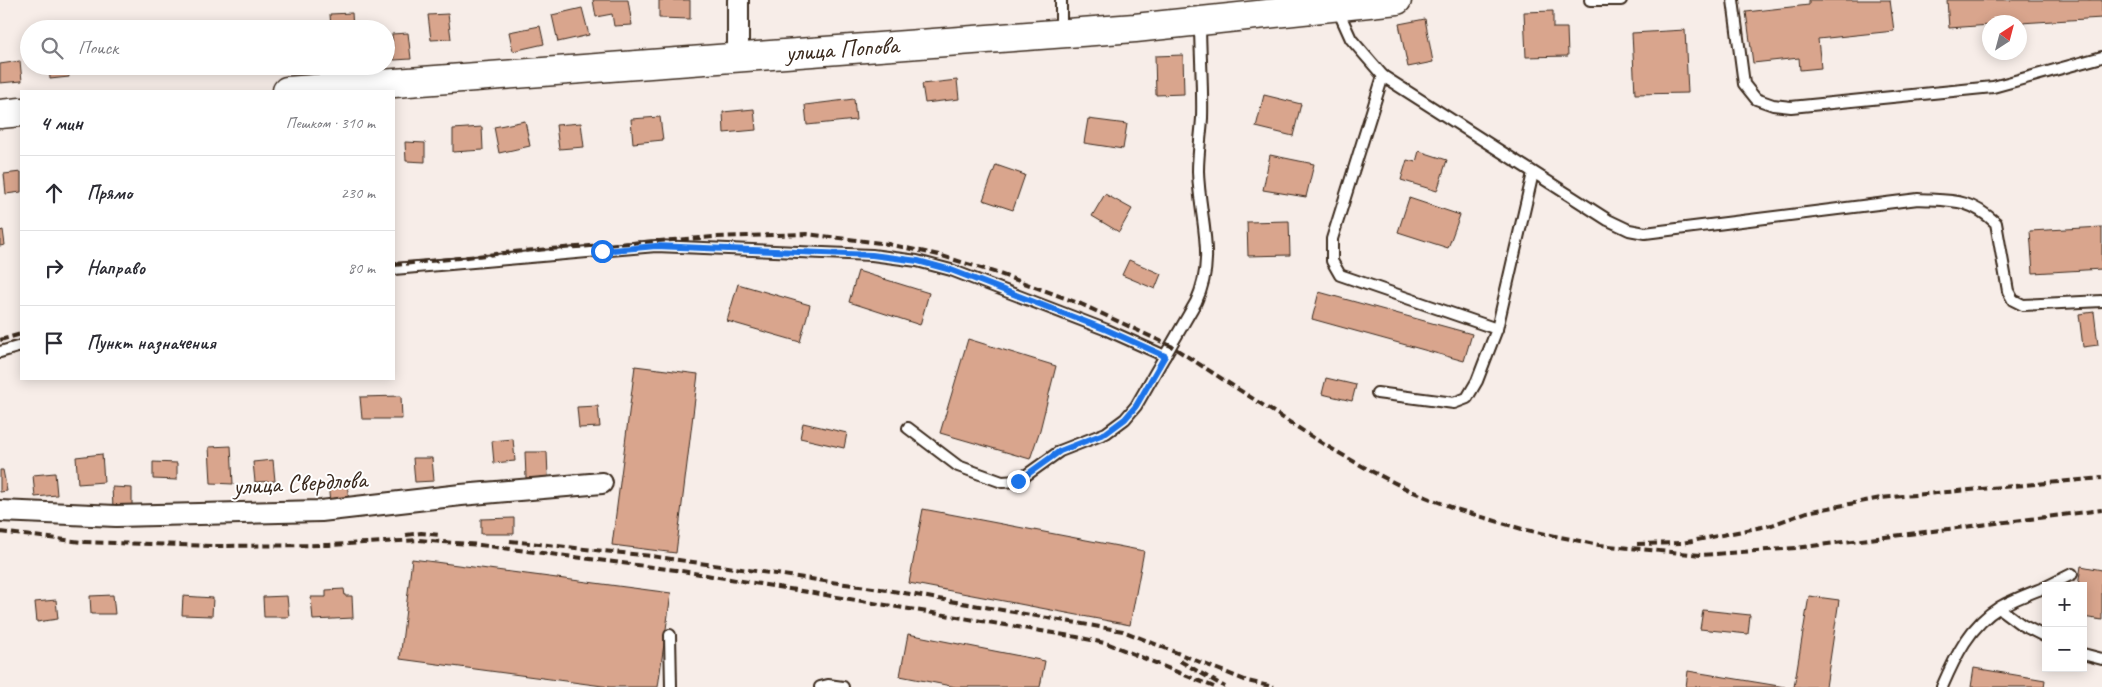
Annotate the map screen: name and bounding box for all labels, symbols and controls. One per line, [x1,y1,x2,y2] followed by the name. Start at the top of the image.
[1982,15,2027,60] north arrow
[20,20,395,75] search box
[782,29,902,69] street label: улица Попова
[38,34,66,62] icon: search
[78,36,118,60] text: Поиск
[40,110,83,136] text: 4 мин
[286,113,375,133] text: Пешком · 310 m
[40,179,68,207] icon: ahead
[87,181,132,205] text: Прямо
[341,183,375,203] text: 230 m
[591,240,614,263] route start
[40,254,68,282] icon: right
[87,256,145,280] text: Направо
[348,258,375,278] text: 80 m
[40,329,68,357] icon: arrive
[87,331,216,355] text: Пункт назначения
[230,463,370,503] street label: улица Свердлова
[1007,470,1030,493] route end
[2042,582,2087,672] map controls
[2042,582,2087,627] button: +
[2042,627,2087,672] button: −

